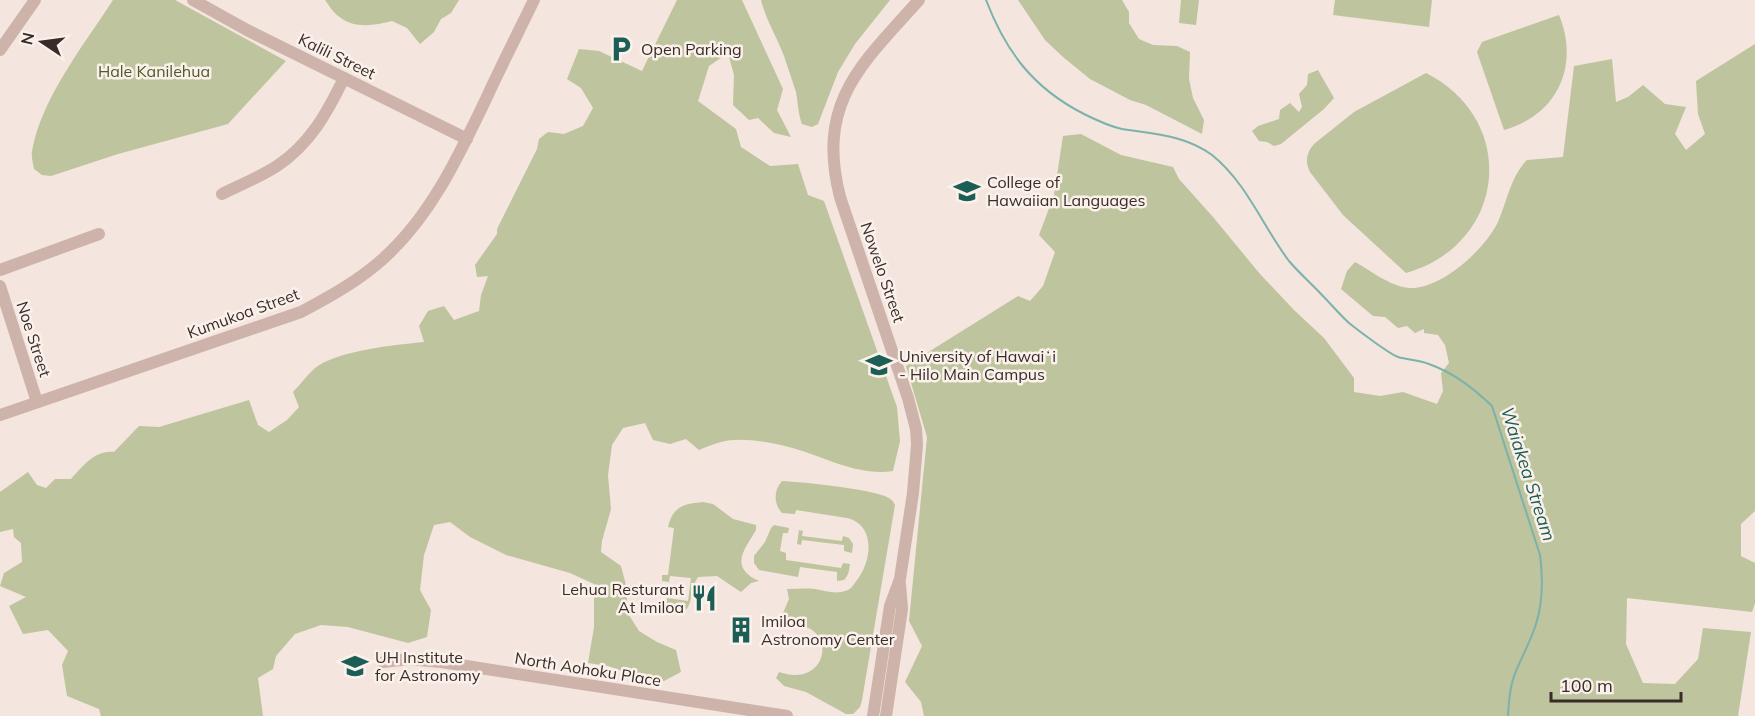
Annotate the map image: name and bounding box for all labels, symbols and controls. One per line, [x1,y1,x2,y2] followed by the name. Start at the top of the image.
[12,12,72,72] north arrow
[295,29,379,83] street label: Kalili Street
[16,30,38,47] text: N
[606,34,636,64] parking icon: Open Parking
[641,39,742,59] place label: Open Parking
[98,61,210,81] park label: Hale Kanilehua
[987,172,1145,210] place label: College of Hawaiian Languages
[952,176,982,206] school or university icon: College of Hawaiian Languages
[856,219,910,325] street label: Nowelo Street
[184,283,302,343] street label: Kumukoa Street
[12,299,56,380] street label: Noe Street
[899,346,1056,384] place label: University of Hawaiʻi - Hilo Main Campus
[864,350,894,380] school or university icon: University of Hawaiʻi - Hilo Main Campus
[1496,404,1561,544] water label: Waiakea Stream
[562,579,684,617] place label: Lehua Resturant At Imiloa
[689,583,719,613] restaurant icon: Lehua Resturant At Imiloa
[761,611,895,649] place label: Imiloa Astronomy Center
[726,615,756,645] building icon: Imiloa Astronomy Center
[375,647,481,685] place label: UH Institute for Astronomy
[513,648,663,690] street label: North Aohoku Place
[340,651,370,681] school or university icon: UH Institute for Astronomy
[1551,665,1682,703] scale bar
[1560,674,1613,697] text: 100 m

